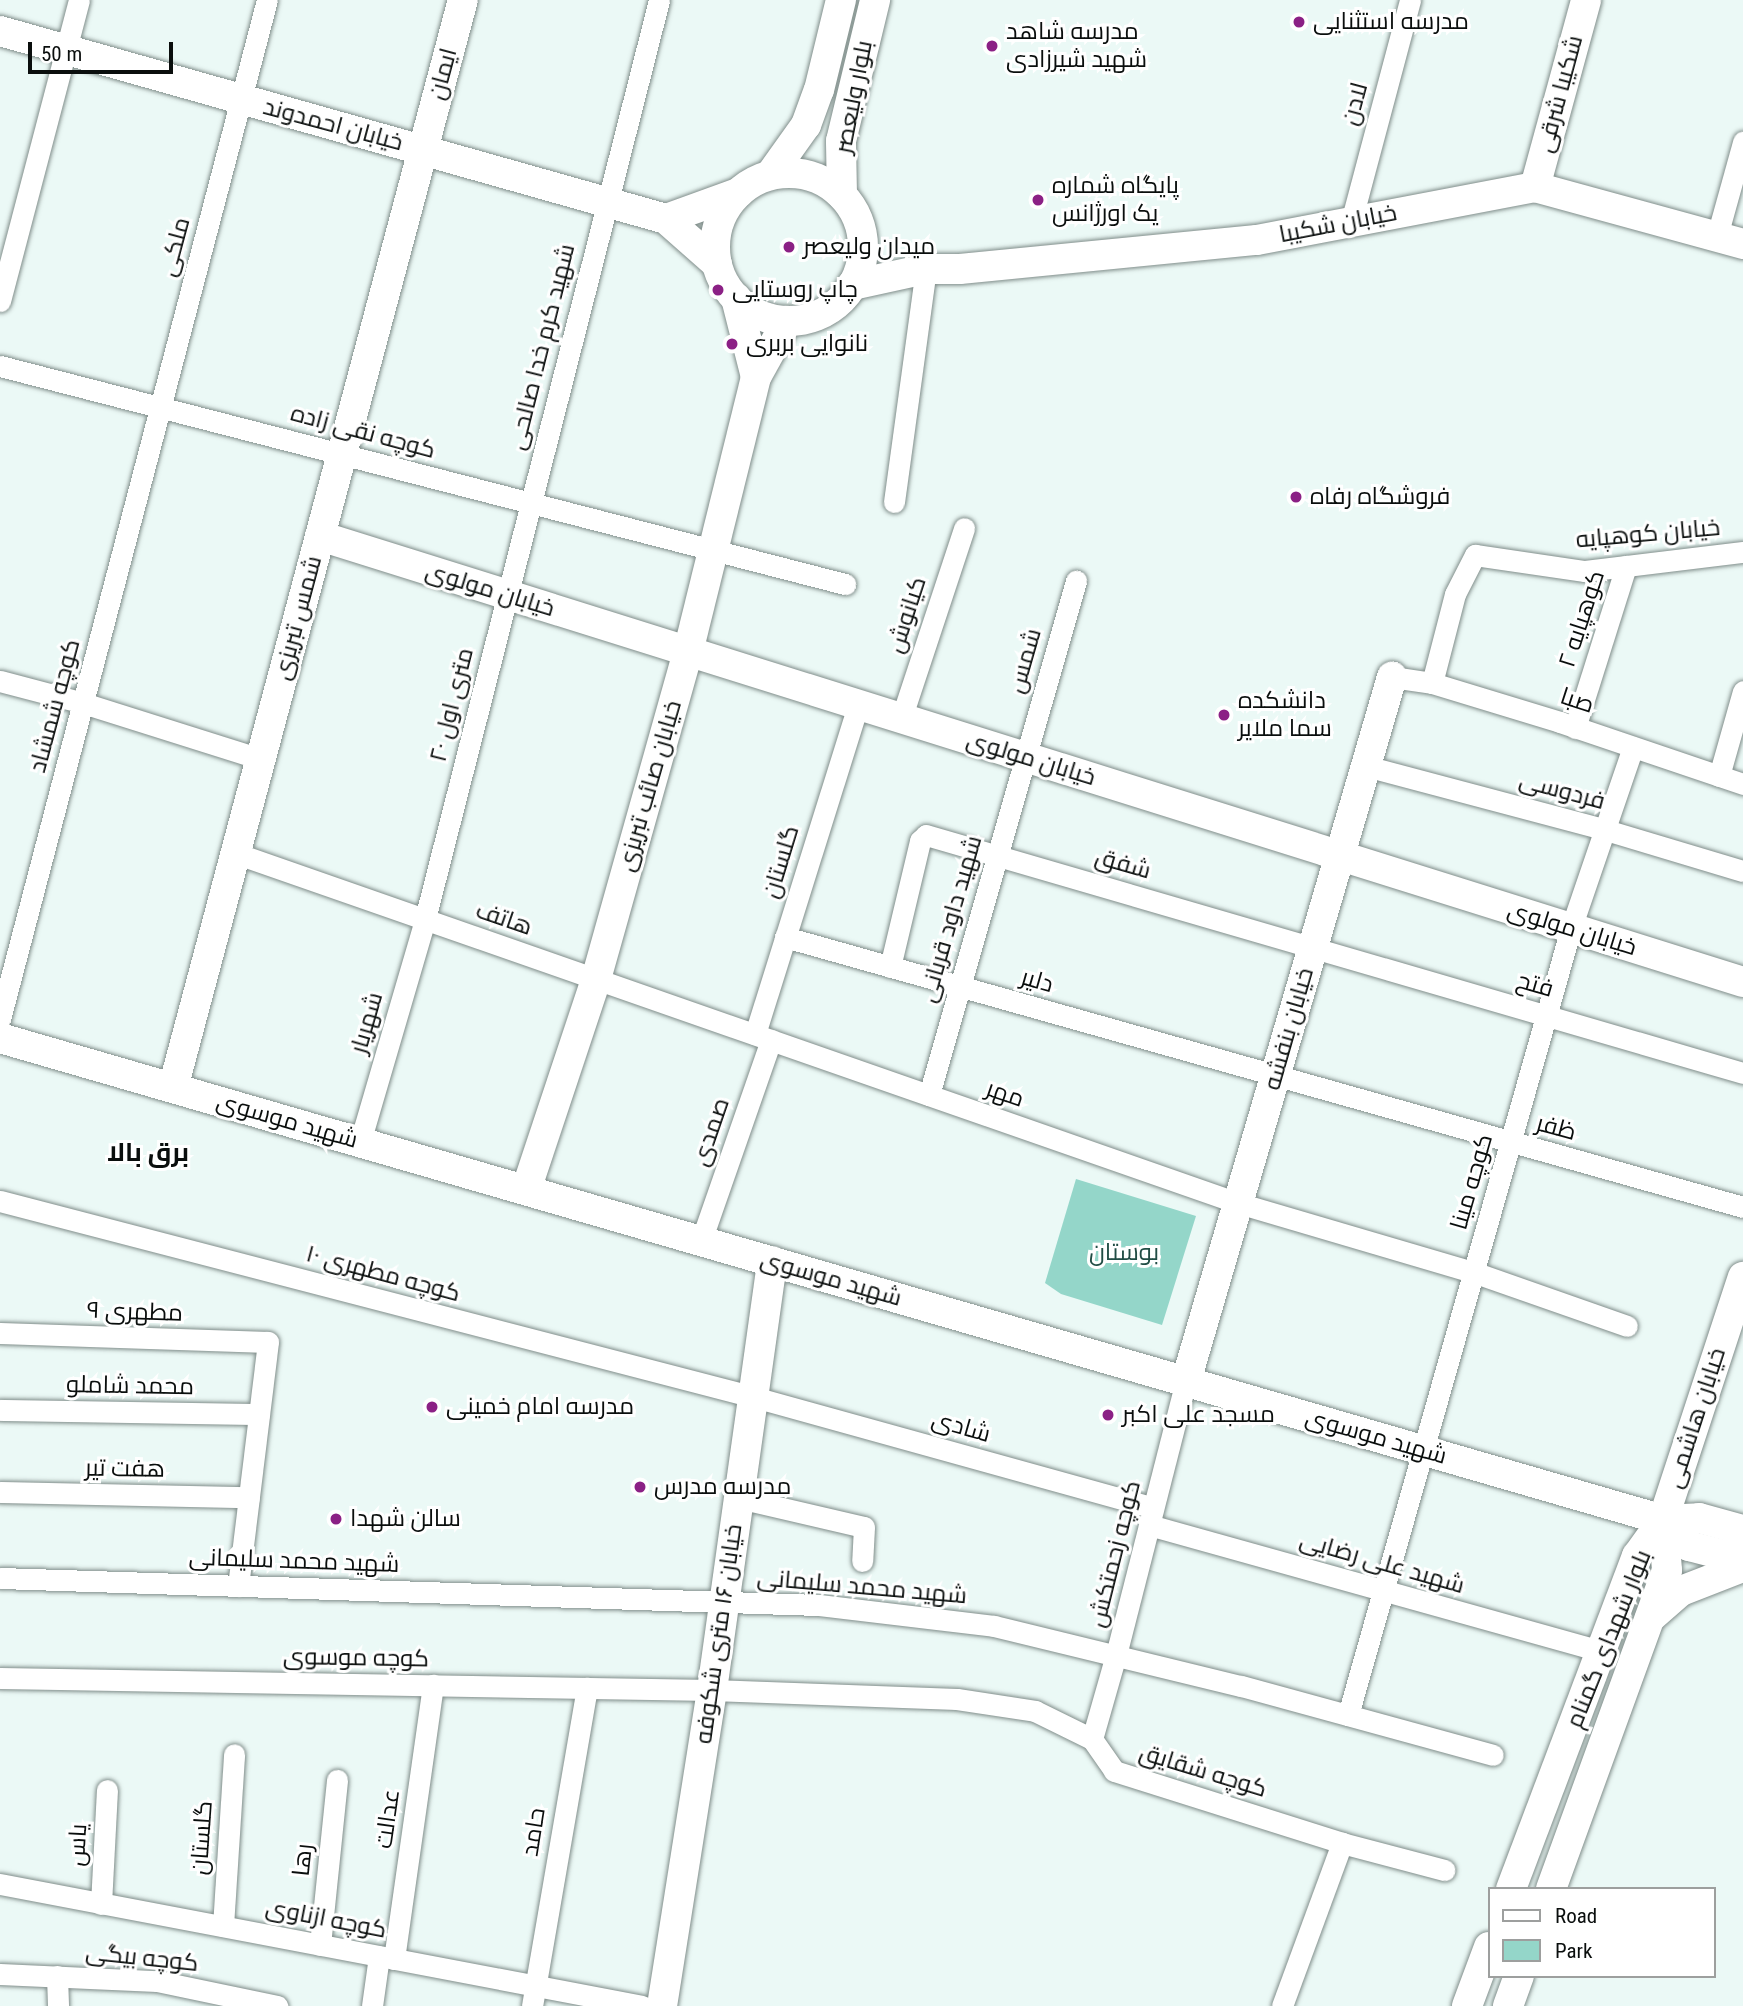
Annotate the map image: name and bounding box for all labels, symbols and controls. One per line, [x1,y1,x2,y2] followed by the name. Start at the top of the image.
[1313,8,1469,36] place label: مدرسه استثنایی
[1291,14,1307,30] marker: مدرسه استثنایی
[1006,18,1147,74] place label: مدرسه شاهد شهید شیرزادی
[32,28,177,72] scale bar
[1531,32,1589,156] street label: شکیبا شرقی
[829,38,879,156] street label: بلوار ولیعصر
[984,38,1000,54] marker: مدرسه شاهد شهید شیرزادی
[41,42,82,66] text: 50 m
[422,45,464,103] street label: ایمان
[1336,79,1374,129] street label: لادن
[260,93,406,157] street label: خیابان احمدوند
[1052,172,1179,228] place label: پایگاه شماره یک اورژانس
[1030,192,1046,208] marker: پایگاه شماره یک اورژانس
[1277,198,1399,250] street label: خیابان شکیبا
[153,214,197,280] street label: ملکی
[803,233,935,261] place label: میدان ولیعصر
[781,239,797,255] marker: میدان ولیعصر
[503,241,581,453] street label: شهید کرم خدا صالحی
[732,276,858,304] place label: چاپ روستایی
[710,282,726,298] marker: چاپ روستایی
[746,330,868,358] place label: نانوایی بربری
[724,336,740,352] marker: نانوایی بربری
[288,399,438,465] street label: کوچه نقی زاده
[1310,483,1450,511] place label: فروشگاه رفاه
[1288,489,1304,505] marker: فروشگاه رفاه
[1575,513,1721,555] street label: خیابان کوهپایه
[268,553,328,683] street label: شمس تبریزی
[422,557,558,623] street label: خیابان مولوی
[1553,567,1611,671] street label: کوهپایه ۲
[881,573,933,657] street label: کیانوش
[1002,625,1048,697] street label: شمس
[23,636,87,776] street label: کوچه شمشاد
[424,645,480,765] street label: ۲۰ متری اول
[1556,682,1598,720] street label: صبا
[1238,687,1332,743] place label: دانشکده سما ملایر
[612,697,688,875] street label: خیابان صائب تبریزی
[1216,707,1232,723] marker: دانشکده سما ملایر
[963,726,1099,792] street label: خیابان مولوی
[1516,766,1608,816] street label: فردوسی
[756,822,806,902] street label: گلستان
[913,832,989,1006] street label: شهید داود قربانی
[1092,842,1154,886] street label: شفق
[472,896,536,942] street label: هاتف
[1504,896,1640,962] street label: خیابان مولوی
[1017,963,1057,999] street label: دلیر
[1258,965,1320,1093] street label: خیابان بنفشه
[1513,966,1557,1004] street label: فتح
[345,989,389,1057] street label: شهریار
[982,1074,1028,1114] street label: مهر
[213,1087,361,1155] street label: شهید موسوی
[686,1094,736,1170] street label: صمدی
[1533,1109,1579,1147] street label: ظفر
[1445,1131,1499,1233] street label: کوچه مینا
[107,1137,189,1169] district label: برق بالا
[1089,1239,1159,1267] park label: بوستان
[303,1240,463,1308] street label: کوچه مطهری ۱۰
[757,1245,905,1313] street label: شهید موسوی
[87,1296,183,1328] street label: مطهری ۹
[1660,1344,1732,1492] street label: خیابان هاشمی
[66,1370,194,1402] street label: محمد شاملو
[446,1393,634,1421] place label: مدرسه امام خمینی
[424,1399,440,1415] marker: مدرسه امام خمینی
[1122,1401,1275,1429] place label: مسجد علی اکبر
[1302,1403,1450,1471] street label: شهید موسوی
[928,1405,994,1449] street label: شادی
[1100,1407,1116,1423] marker: مسجد علی اکبر
[85,1454,165,1484] street label: هفت تیر
[654,1473,791,1501] place label: مدرسه مدرس
[1083,1478,1147,1630] street label: کوچه زحمتکش
[632,1479,648,1495] marker: مدرسه مدرس
[350,1505,461,1533] place label: سالن شهدا
[328,1511,344,1527] marker: سالن شهدا
[689,1522,749,1746] street label: خیابان ۱۶ متری شکوفه
[1296,1526,1468,1600] street label: شهید علی رضایی
[188,1543,400,1579] street label: شهید محمد سلیمانی
[1560,1546,1658,1732] street label: بلوار شهدای گمنام
[756,1563,968,1611] street label: شهید محمد سلیمانی
[283,1642,429,1674] street label: کوچه موسوی
[1136,1738,1270,1804] street label: کوچه شقایق
[370,1787,406,1851] street label: عدالت
[185,1800,219,1876] street label: گلستان
[516,1806,552,1858] street label: حامد
[63,1823,93,1867] street label: یاس
[287,1842,319,1878] street label: رها
[1488,1887,1715,1978] legend
[263,1893,389,1945] street label: کوچه ازناوی
[1555,1904,1597,1928] text: Road
[84,1938,200,1978] street label: کوچه بیگی
[1555,1939,1592,1963] text: Park

